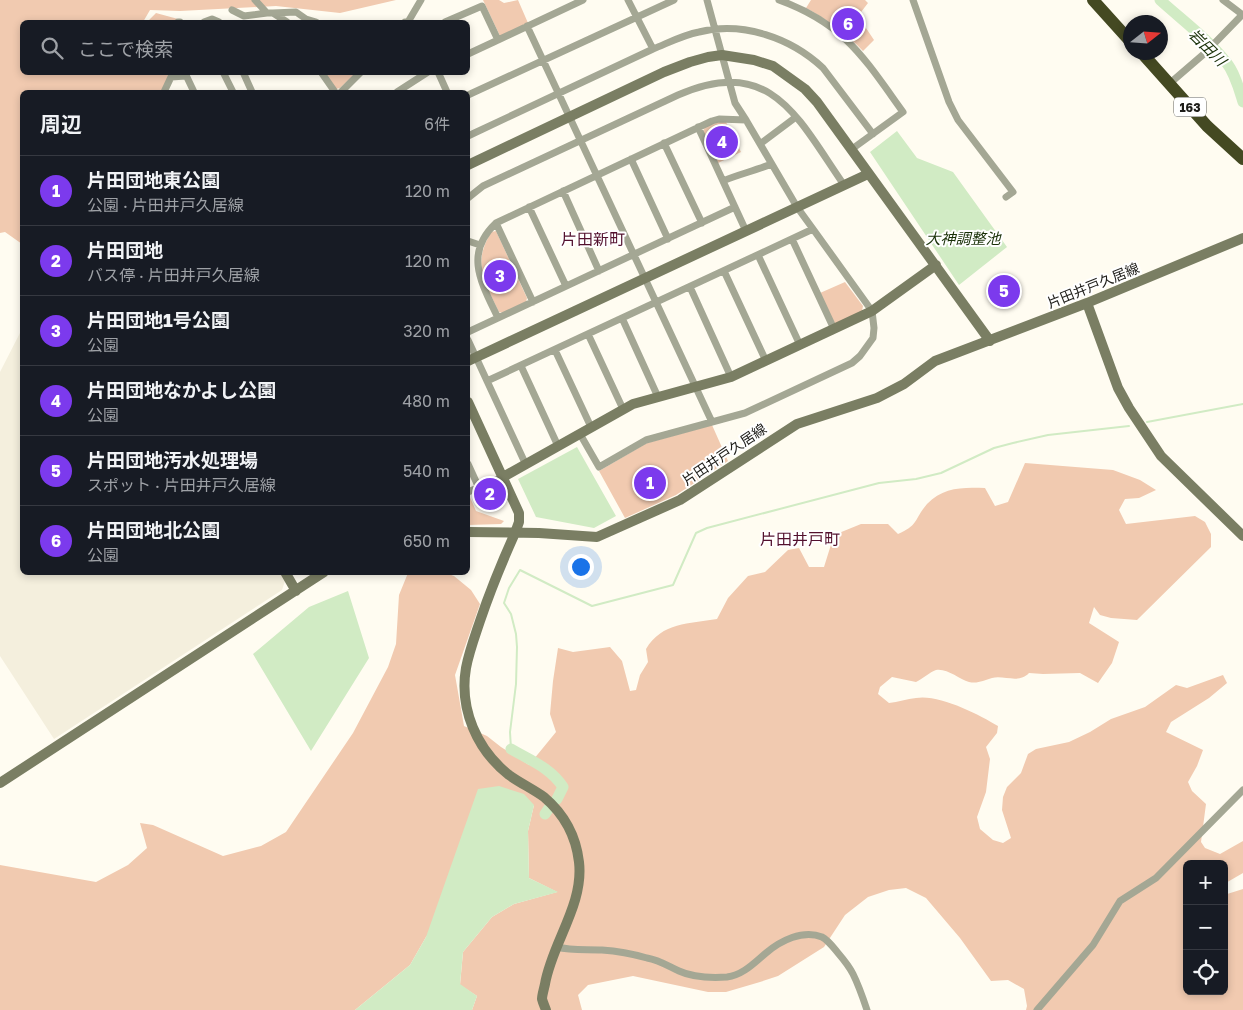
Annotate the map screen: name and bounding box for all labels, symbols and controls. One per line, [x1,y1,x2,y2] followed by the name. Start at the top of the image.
[832,5,864,43] pin: 6
[1123,15,1168,60] north arrow
[20,20,470,75] search box
[1186,25,1232,71] water label: 岩田川
[38,34,66,62] icon: search
[78,37,173,60] text: ここで検索
[1174,98,1206,116] road number: 163
[40,111,82,137] text: 周辺
[424,114,450,134] text: 6件
[706,123,738,161] pin: 4
[87,168,220,191] text: 片田団地東公園
[52,181,60,201] text: 1
[405,181,450,201] text: 120 m
[87,195,244,215] text: 公園 · 片田井戸久居線
[561,229,625,249] district label: 片田新町
[925,229,1002,247] water label: 大神調整池
[87,238,163,261] text: 片田団地
[51,251,61,271] text: 2
[405,251,450,271] text: 120 m
[484,257,516,295] pin: 3
[1044,259,1142,311] street label: 片田井戸久居線
[87,265,260,285] text: バス停 · 片田井戸久居線
[988,272,1020,310] pin: 5
[87,308,230,331] text: 片田団地1号公園
[51,321,61,341] text: 3
[403,321,450,341] text: 320 m
[87,335,119,355] text: 公園
[87,378,276,401] text: 片田団地なかよし公園
[51,391,61,411] text: 4
[402,391,450,411] text: 480 m
[87,405,119,425] text: 公園
[679,420,769,488] street label: 片田井戸久居線
[87,448,258,471] text: 片田団地汚水処理場
[51,461,61,481] text: 5
[403,461,450,481] text: 540 m
[634,464,666,502] pin: 1
[87,475,276,495] text: スポット · 片田井戸久居線
[474,475,506,513] pin: 2
[87,518,220,541] text: 片田団地北公園
[760,529,840,549] district label: 片田井戸町
[51,531,61,551] text: 6
[403,531,450,551] text: 650 m
[87,545,119,565] text: 公園
[568,554,594,580] your location
[1183,860,1228,995] map controls
[1183,860,1228,905] button: +
[1183,905,1228,950] button: −
[1183,950,1228,995] button: locate

